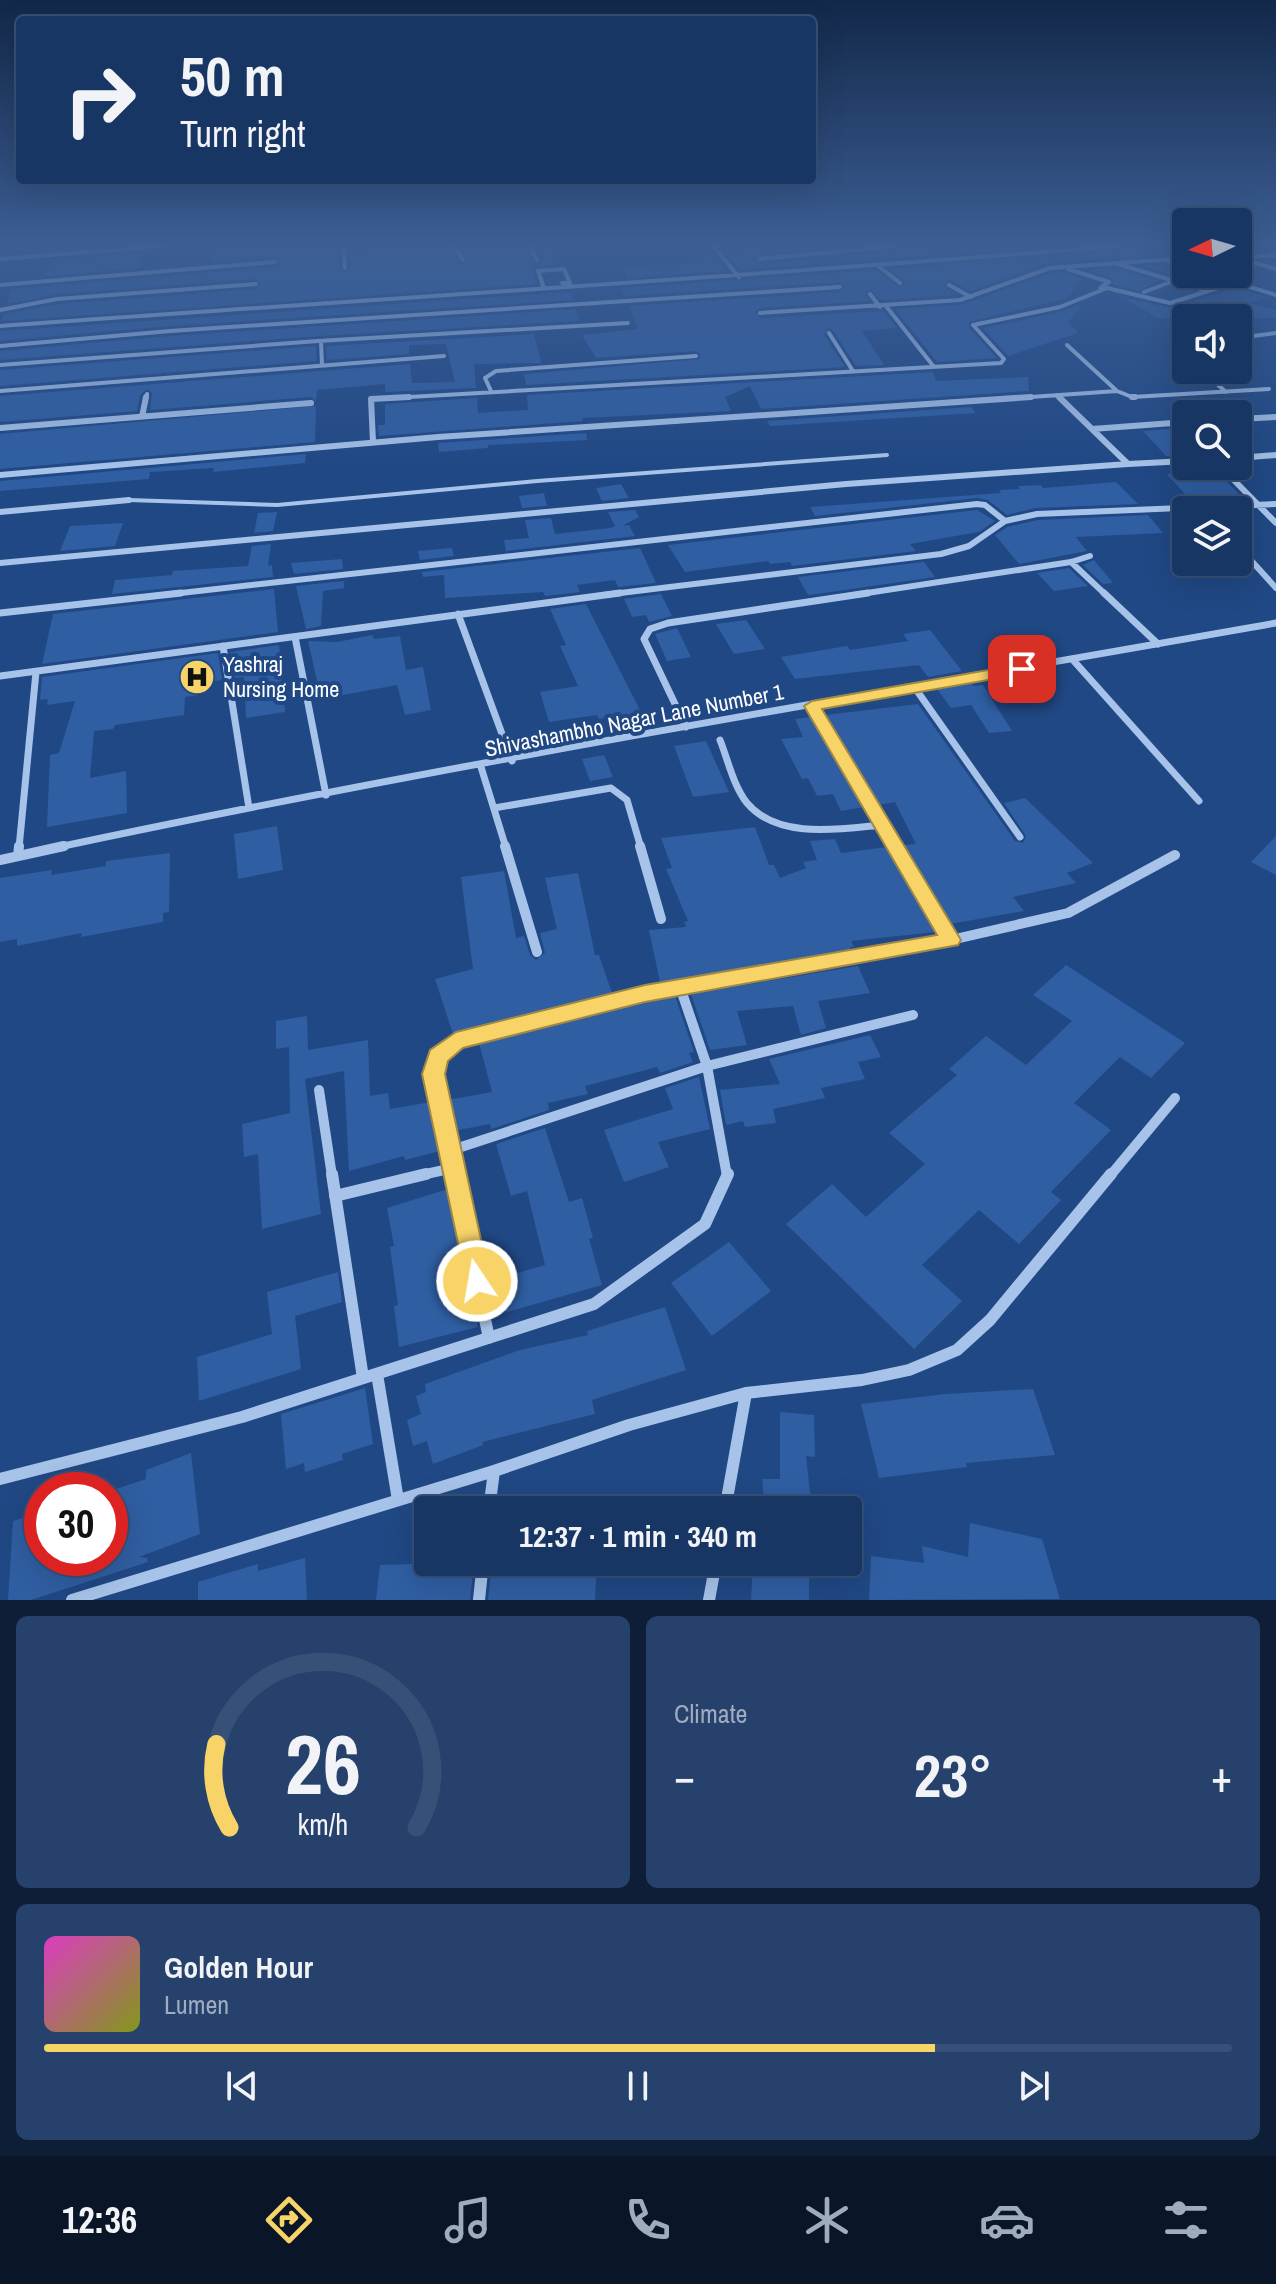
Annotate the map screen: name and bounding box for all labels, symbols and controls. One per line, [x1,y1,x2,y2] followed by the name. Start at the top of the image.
[180,38,285,113] text: 50 m
[48,48,152,152] icon: right
[180,110,305,158] text: Turn right
[1172,208,1252,288] north arrow
[1172,208,1252,576] map controls
[1172,304,1252,384] button: sound
[1172,400,1252,480] button: search
[1172,496,1252,576] button: layers
[988,635,1056,703] pin
[1000,647,1044,691] icon: arrive
[223,649,339,704] place label: Yashraj Nursing Home
[178,658,216,696] hospital icon: Yashraj Nursing Home
[482,676,786,764] street label: Shivashambho Nagar Lane Number 1
[435,1239,519,1323] position arrow
[24,1472,128,1576] speed limit sign: 30
[519,1516,757,1556] text: 12:37 · 1 min · 340 m
[674,1696,747,1731] text: Climate
[285,1708,361,1820] text: 26
[914,1735,992,1816] text: 23°
[674,1746,695,1806] text: −
[1211,1746,1232,1806] text: +
[298,1805,348,1844] text: km/h
[164,1947,313,1987] text: Golden Hour
[164,1987,229,2022] text: Lumen
[220,2064,264,2108] icon: previous
[616,2064,660,2108] icon: pause
[1012,2064,1056,2108] icon: next
[261,2192,317,2248] icon: directions
[440,2192,496,2248] icon: music
[620,2192,676,2248] icon: phone
[799,2192,855,2248] icon: climate
[979,2192,1035,2248] icon: car
[1158,2192,1214,2248] icon: filters
[62,2196,137,2244] text: 12:36

